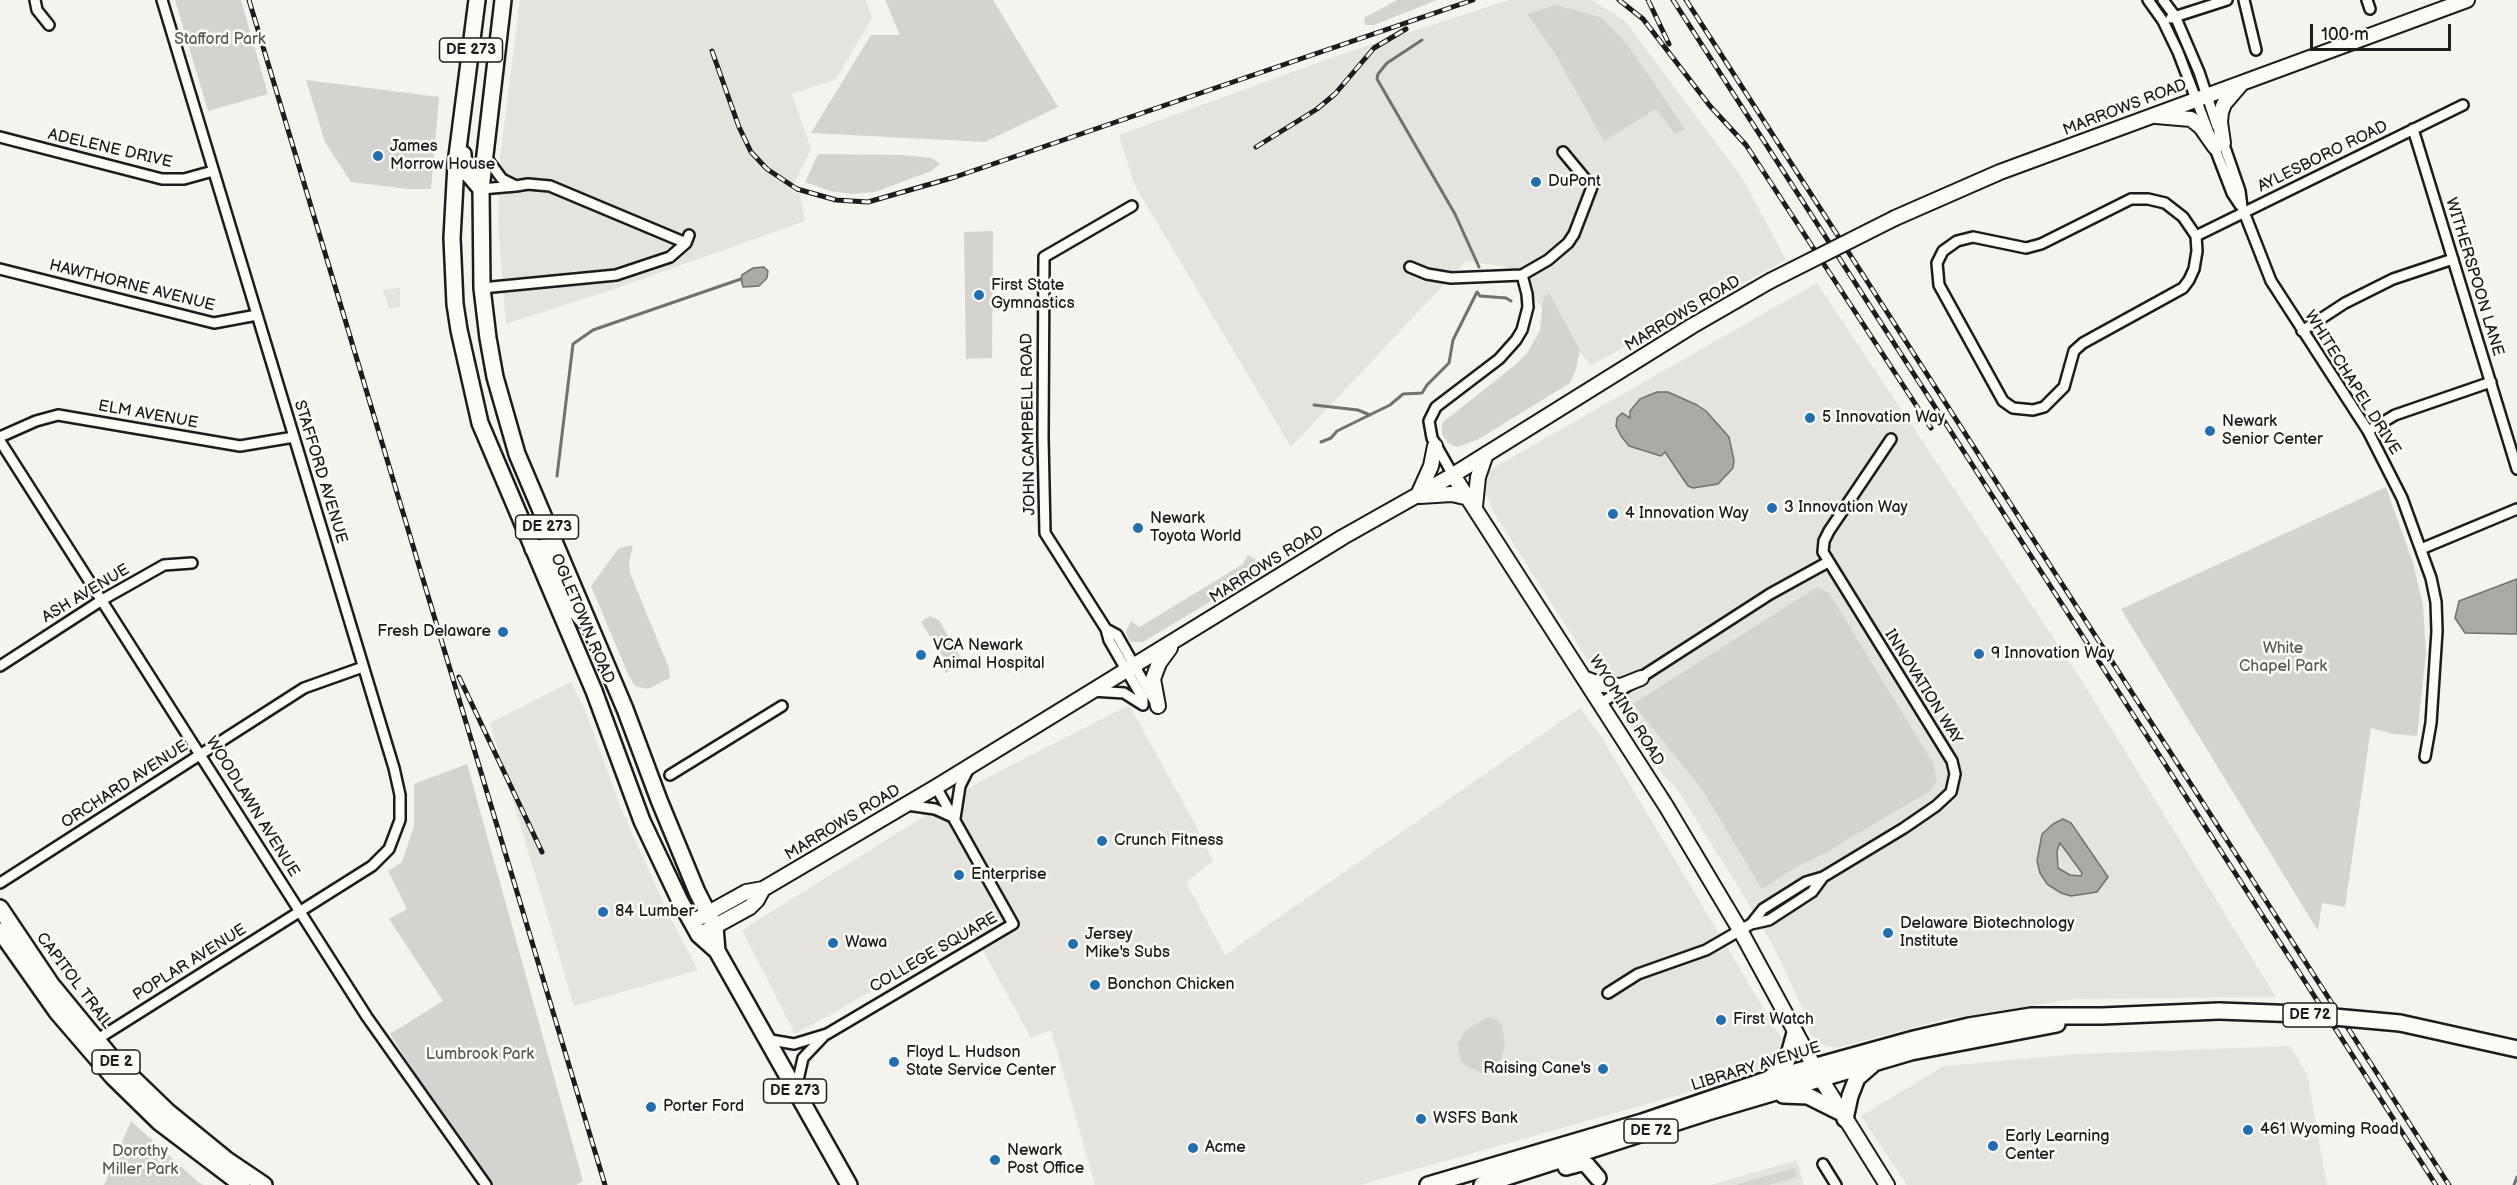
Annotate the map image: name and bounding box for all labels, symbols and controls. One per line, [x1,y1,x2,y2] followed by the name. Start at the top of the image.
[2313,12,2454,50] scale bar
[2321,24,2369,45] text: 100 m
[174,30,266,50] park label: Stafford Park
[440,38,502,62] road number: DE 273
[2060,76,2190,140] street label: MARROWS ROAD
[2255,117,2391,197] street label: AYLESBORO ROAD
[46,125,174,173] street label: ADELENE DRIVE
[390,137,495,175] place label: James Morrow House
[371,149,385,163] marker: James Morrow House
[1548,172,1601,192] place label: DuPont
[1529,175,1543,189] marker: DuPont
[2441,195,2507,359] street label: WITHERSPOON LANE
[47,256,217,316] street label: HAWTHORNE AVENUE
[1622,272,1744,356] street label: MARROWS ROAD
[991,276,1075,314] place label: First State Gymnastics
[972,288,986,302] marker: First State Gymnastics
[2300,307,2404,459] street label: WHITECHAPEL DRIVE
[1018,333,1040,515] street label: JOHN CAMPBELL ROAD
[97,397,199,433] street label: ELM AVENUE
[289,398,351,546] street label: STAFFORD AVENUE
[1822,408,1945,428] place label: 5 Innovation Way
[1803,411,1817,425] marker: 5 Innovation Way
[2222,412,2323,450] place label: Newark Senior Center
[2203,424,2217,438] marker: Newark Senior Center
[1784,498,1908,518] place label: 3 Innovation Way
[1765,501,1779,515] marker: 3 Innovation Way
[1625,504,1749,524] place label: 4 Innovation Way
[1606,507,1620,521] marker: 4 Innovation Way
[1150,509,1241,547] place label: Newark Toyota World
[516,515,578,539] road number: DE 273
[1131,521,1145,535] marker: Newark Toyota World
[1206,522,1328,608] street label: MARROWS ROAD
[546,551,618,687] street label: OGLETOWN ROAD
[39,560,133,628] street label: ASH AVENUE
[377,622,491,642] place label: Fresh Delaware
[496,625,510,639] marker: Fresh Delaware
[1880,626,1966,748] street label: INNOVATION WAY
[933,636,1045,674] place label: VCA Newark Animal Hospital
[2239,639,2327,677] park label: White Chapel Park
[1991,644,2114,664] place label: 9 Innovation Way
[1972,647,1986,661] marker: 9 Innovation Way
[914,648,928,662] marker: VCA Newark Animal Hospital
[1584,652,1668,770] street label: WYOMING ROAD
[201,733,303,881] street label: WOODLAWN AVENUE
[58,737,192,833] street label: ORCHARD AVENUE
[782,781,904,865] street label: MARROWS ROAD
[1114,831,1223,851] place label: Crunch Fitness
[1095,834,1109,848] marker: Crunch Fitness
[971,865,1046,885] place label: Enterprise
[952,868,966,882] marker: Enterprise
[615,902,694,922] place label: 84 Lumber
[596,905,610,919] marker: 84 Lumber
[867,909,1001,997] street label: COLLEGE SQUARE
[1900,914,2074,952] place label: Delaware Biotechnology Institute
[130,920,250,1006] street label: POPLAR AVENUE
[1085,925,1170,963] place label: Jersey Mike's Subs
[1881,926,1895,940] marker: Delaware Biotechnology Institute
[32,929,116,1033] street label: CAPITOL TRAIL
[845,933,887,953] place label: Wawa
[826,936,840,950] marker: Wawa
[1066,937,1080,951] marker: Jersey Mike's Subs
[1107,975,1234,995] place label: Bonchon Chicken
[1088,978,1102,992] marker: Bonchon Chicken
[2283,1003,2337,1027] road number: DE 72
[1733,1010,1814,1030] place label: First Watch
[1714,1013,1728,1027] marker: First Watch
[1689,1038,1823,1096] street label: LIBRARY AVENUE
[906,1043,1056,1081] place label: Floyd L. Hudson State Service Center
[426,1045,534,1065] park label: Lumbrook Park
[92,1050,140,1074] road number: DE 2
[887,1055,901,1069] marker: Floyd L. Hudson State Service Center
[1483,1059,1591,1079] place label: Raising Cane's
[1596,1062,1610,1076] marker: Raising Cane's
[764,1079,826,1103] road number: DE 273
[663,1097,744,1117] place label: Porter Ford
[644,1100,658,1114] marker: Porter Ford
[1433,1109,1518,1129] place label: WSFS Bank
[1414,1112,1428,1126] marker: WSFS Bank
[1624,1119,1678,1143] road number: DE 72
[2260,1120,2399,1140] place label: 461 Wyoming Road
[2241,1123,2255,1137] marker: 461 Wyoming Road
[2005,1127,2110,1165] place label: Early Learning Center
[1205,1138,1246,1158] place label: Acme
[1986,1139,2000,1153] marker: Early Learning Center
[1007,1141,1084,1179] place label: Newark Post Office
[1186,1141,1200,1155] marker: Acme
[102,1142,178,1180] park label: Dorothy Miller Park
[988,1153,1002,1167] marker: Newark Post Office

